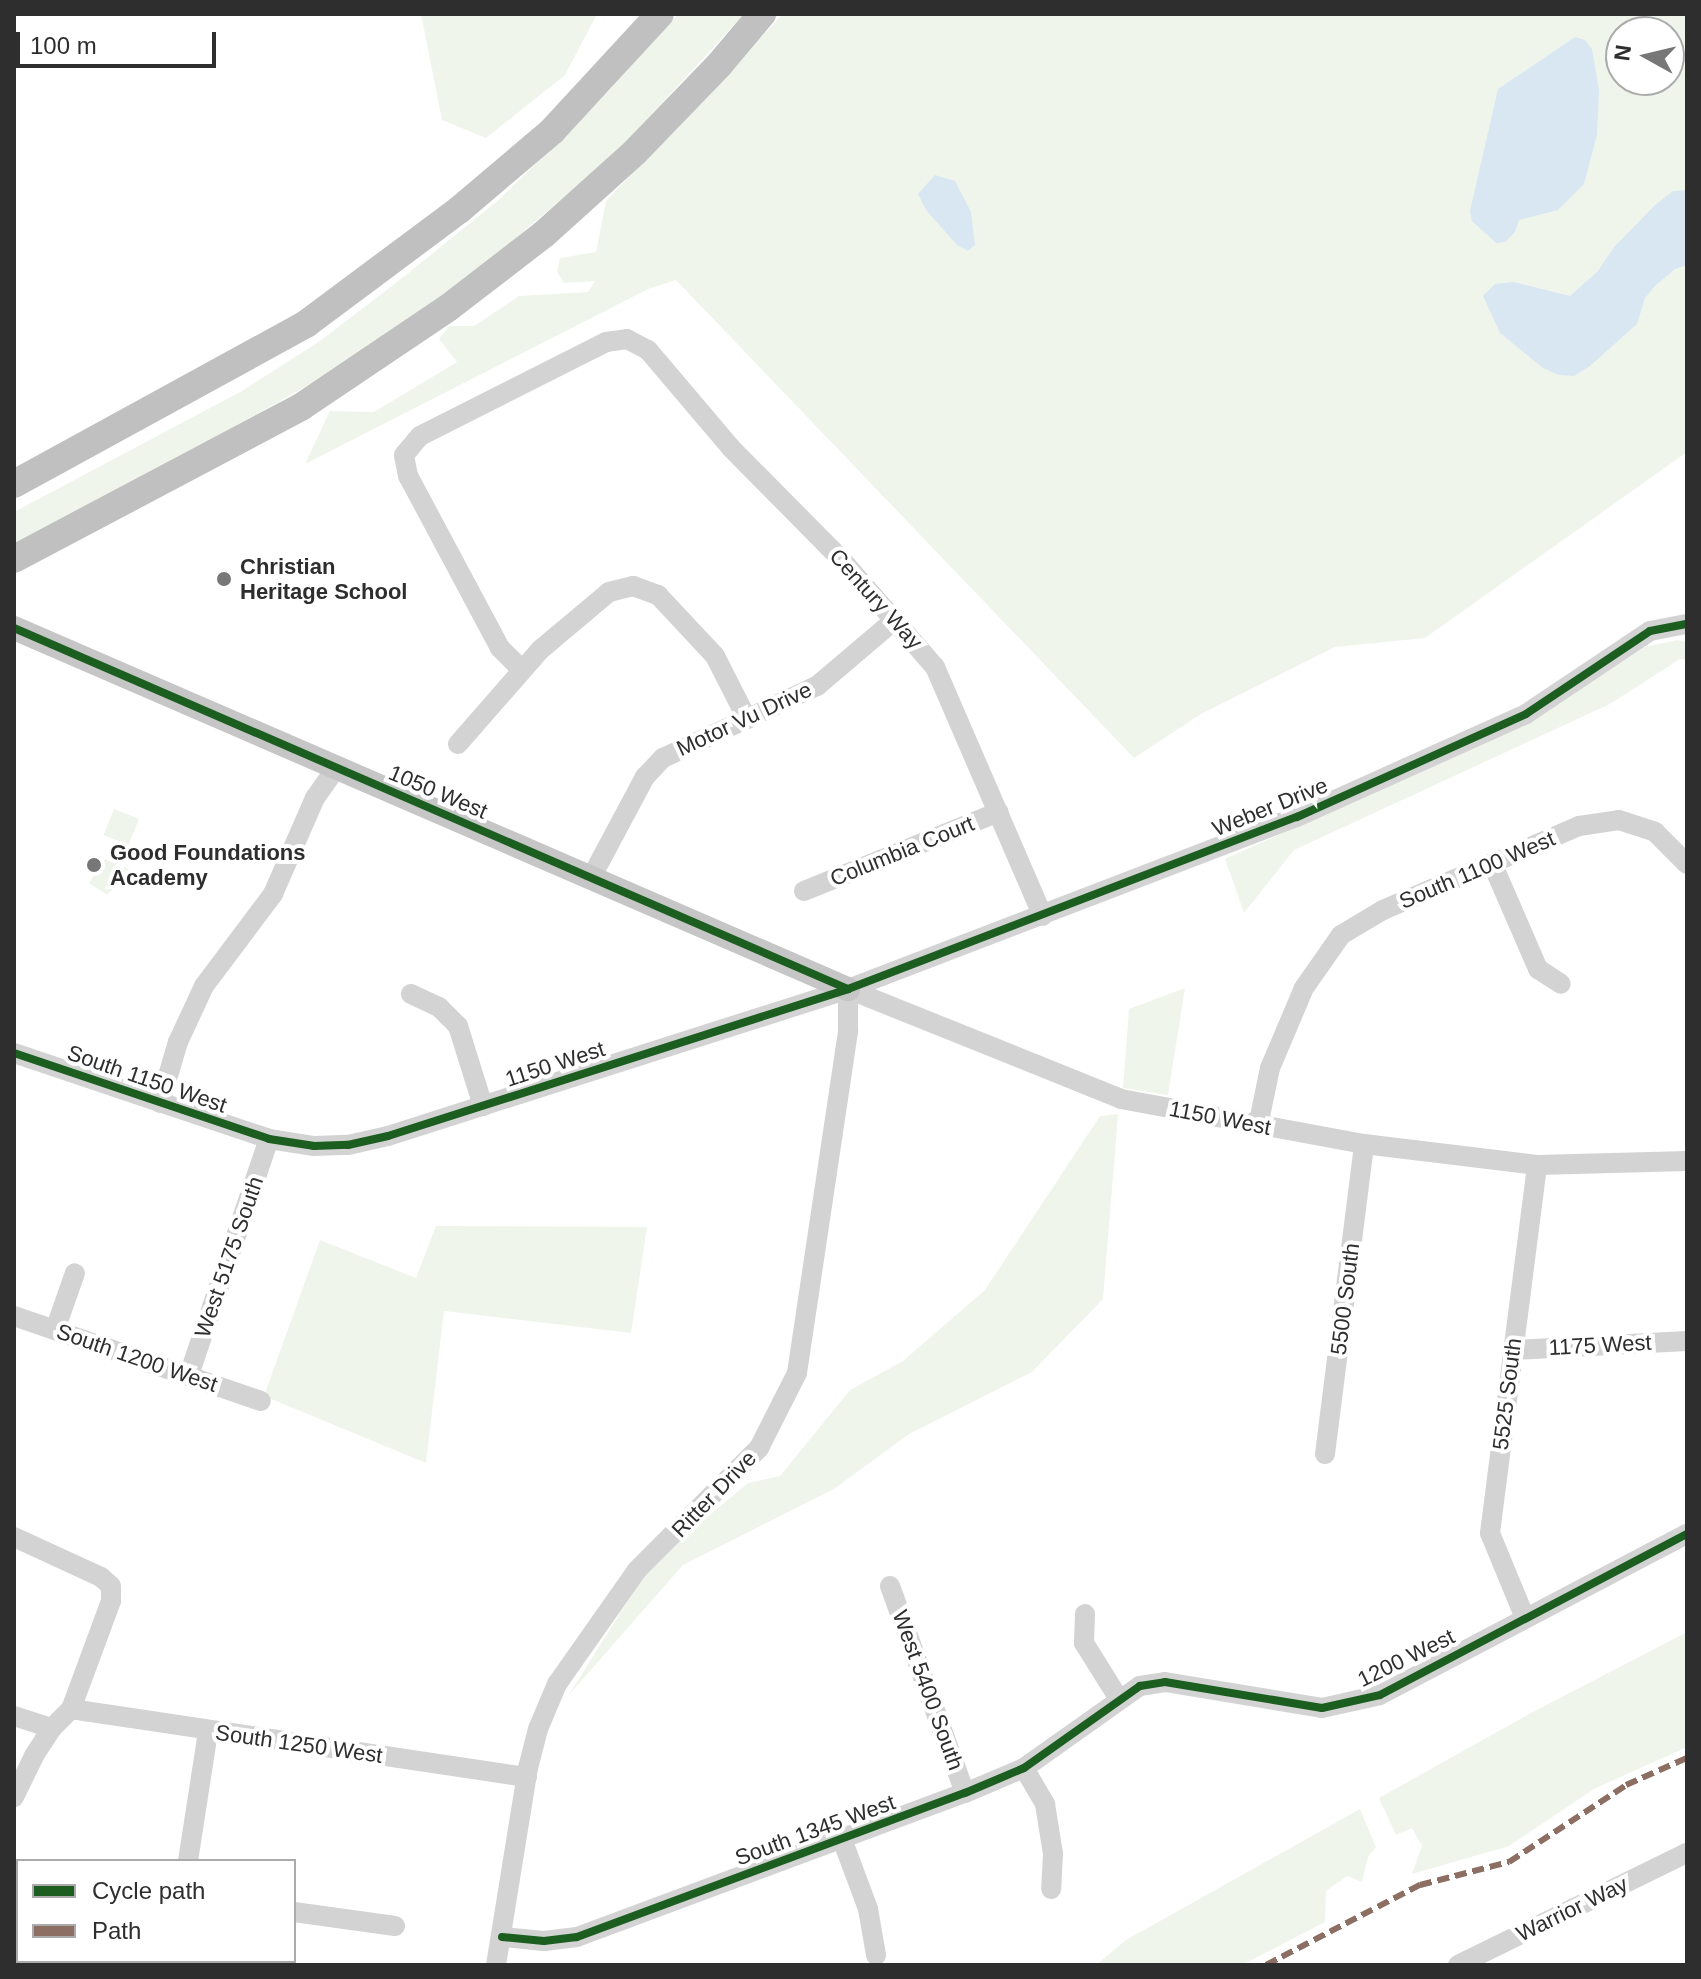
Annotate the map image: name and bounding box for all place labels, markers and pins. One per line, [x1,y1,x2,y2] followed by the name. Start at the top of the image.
[240,553,407,604] place label: Christian Heritage School
[215,570,233,588] marker: Christian Heritage School
[110,839,306,890] place label: Good Foundations Academy
[85,856,103,874] marker: Good Foundations Academy

